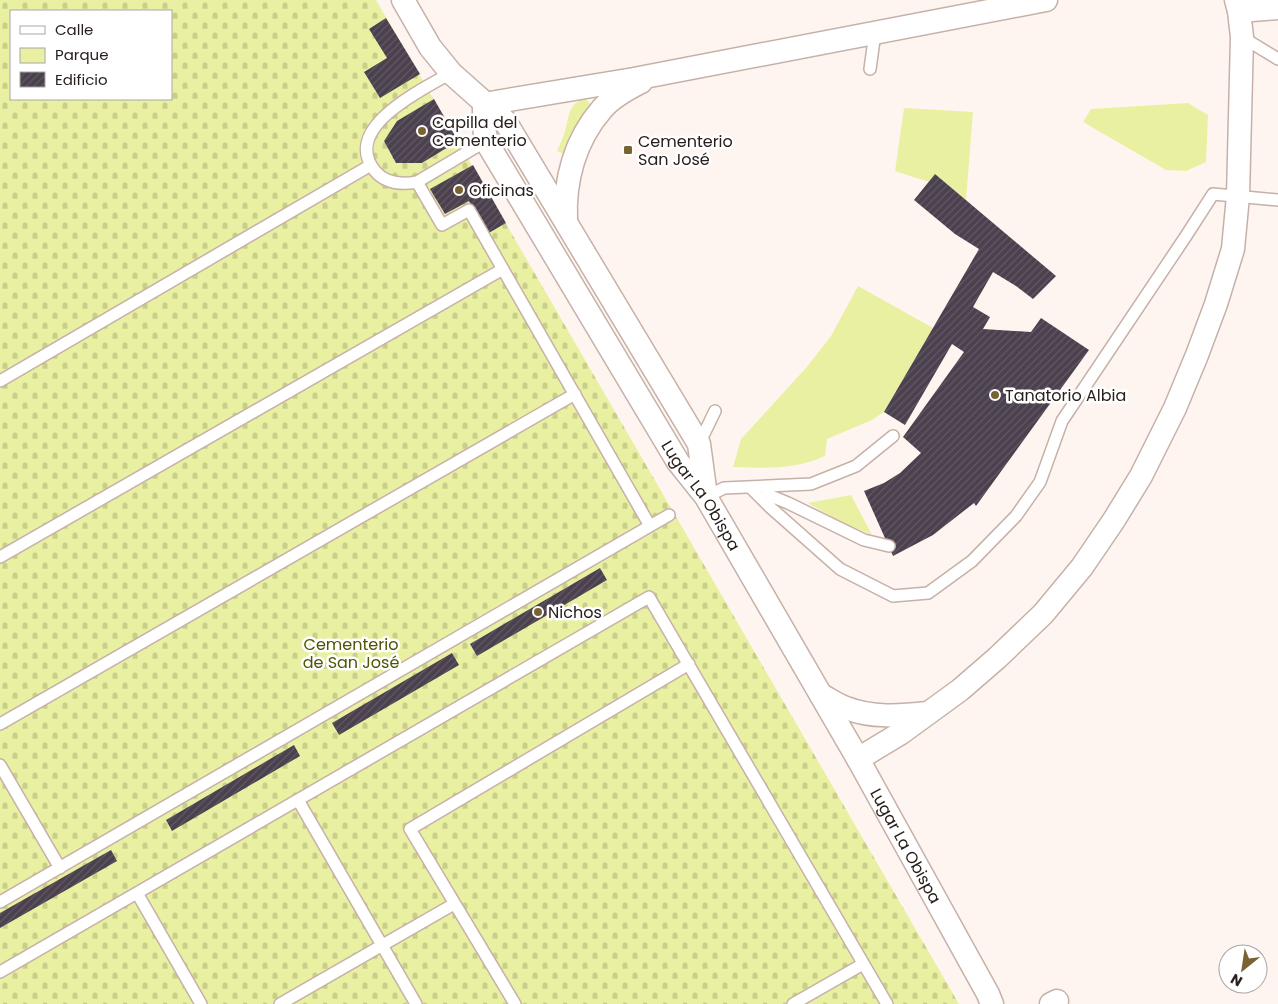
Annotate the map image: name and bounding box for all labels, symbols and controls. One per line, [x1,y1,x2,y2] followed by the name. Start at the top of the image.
[10,10,172,100] legend
[55,19,93,40] text: Calle
[55,44,108,65] text: Parque
[55,69,108,90] text: Edificio
[432,111,527,152] place label: Capilla del Cementerio
[416,125,428,137] marker: Capilla del Cementerio
[638,130,733,171] place label: Cementerio San José
[622,144,634,156] marker: Cementerio San José
[469,179,534,202] place label: Oficinas
[453,184,465,196] marker: Oficinas
[1005,384,1126,407] place label: Tanatorio Albia
[989,389,1001,401] marker: Tanatorio Albia
[656,436,746,555] street label: Lugar La Obispa
[548,601,602,624] place label: Nichos
[532,606,544,618] marker: Nichos
[303,633,399,674] park label: Cementerio de San José
[865,784,947,907] street label: Lugar La Obispa
[1218,944,1268,994] north arrow
[1227,969,1246,992] text: N

